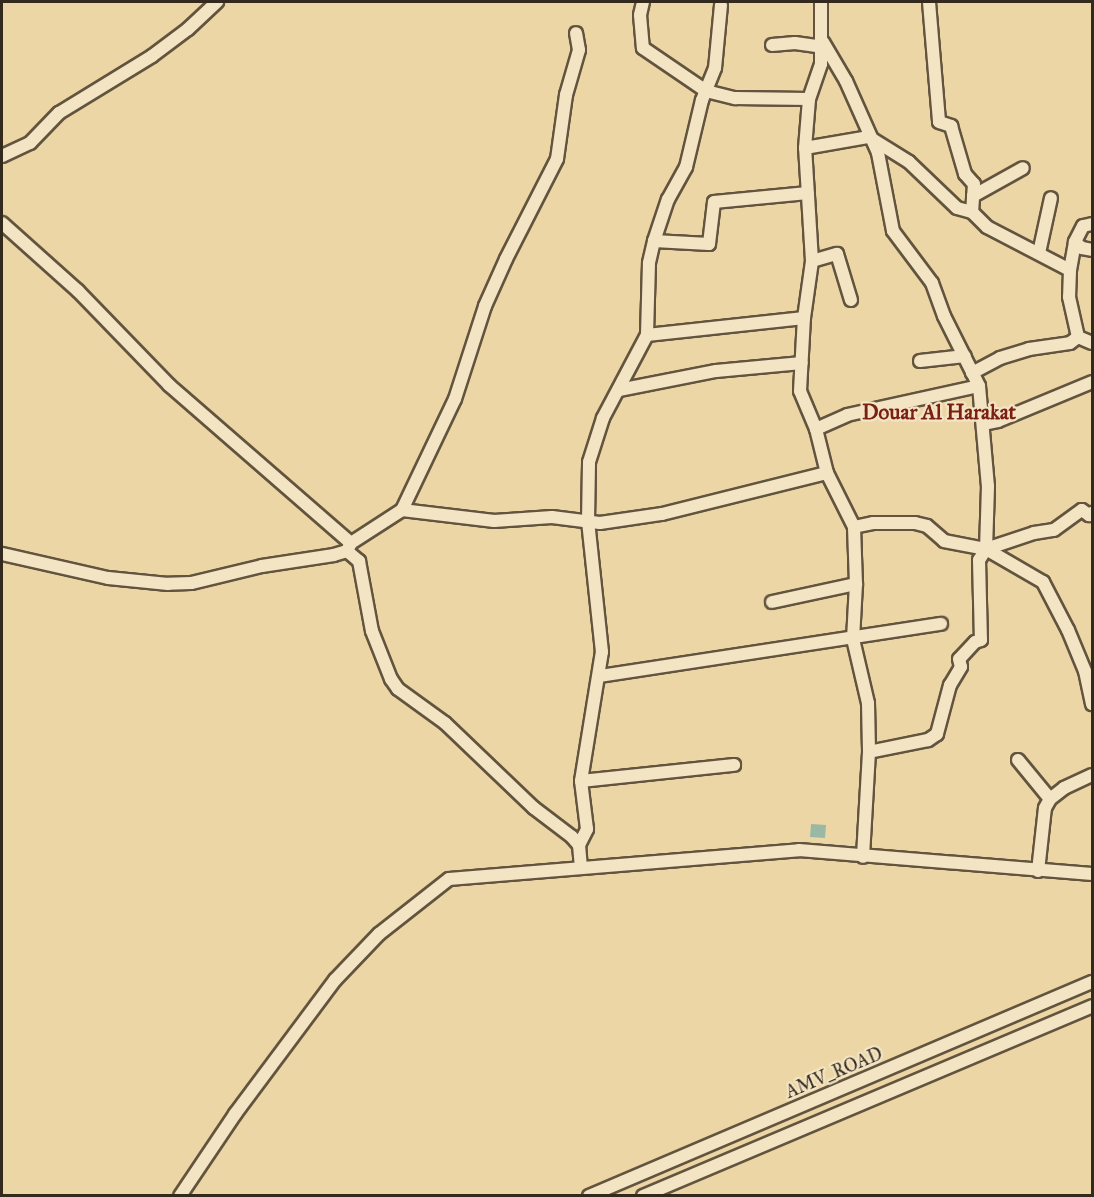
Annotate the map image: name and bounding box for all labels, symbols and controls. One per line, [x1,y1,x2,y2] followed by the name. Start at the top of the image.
[862,399,1016,425] district label: Douar Al Harakat
[782,1043,886,1103] street label: AMV_ROAD

